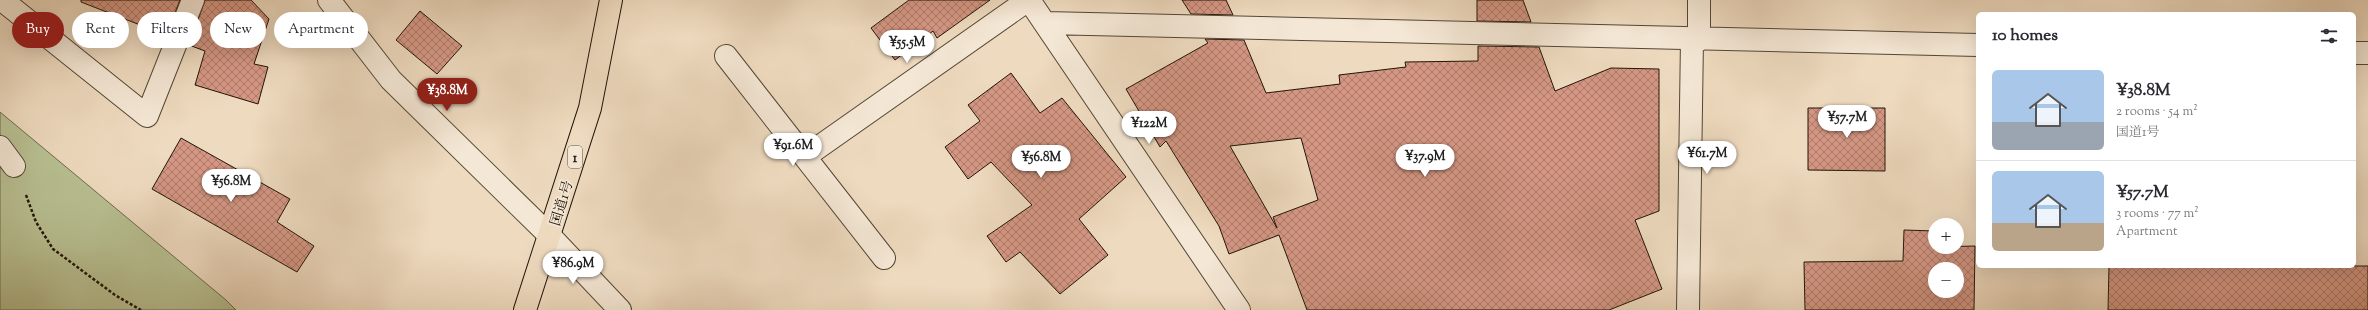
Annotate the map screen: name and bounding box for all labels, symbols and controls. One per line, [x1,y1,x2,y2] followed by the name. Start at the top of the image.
[12,12,64,48] chip: Buy
[72,12,129,48] chip: Rent
[137,12,202,48] chip: Filters
[210,12,266,48] chip: New
[274,12,368,48] chip: Apartment
[1992,24,2058,48] text: 10 homes
[2318,25,2340,47] icon: filters
[874,30,940,64] pin: ¥55.5M
[888,34,926,52] text: ¥55.5M
[414,78,480,112] pin: ¥38.8M
[2116,79,2170,103] text: ¥38.8M
[426,82,468,100] text: ¥38.8M
[2024,86,2072,134] icon: home
[2116,103,2198,121] text: 2 rooms · 54 m²
[1814,105,1880,139] pin: ¥57.7M
[1827,109,1867,127] text: ¥57.7M
[1121,111,1177,145] pin: ¥122M
[1131,115,1167,133] text: ¥122M
[2116,124,2159,142] text: 国道1号
[760,133,826,167] pin: ¥91.6M
[773,137,813,155] text: ¥91.6M
[1674,141,1740,175] pin: ¥61.7M
[1392,144,1458,178] pin: ¥37.9M
[1008,145,1074,179] pin: ¥56.8M
[1687,145,1727,163] text: ¥61.7M
[568,146,582,168] road number: 1
[1405,148,1445,166] text: ¥37.9M
[1021,149,1061,167] text: ¥56.8M
[198,169,264,203] pin: ¥56.8M
[211,173,251,191] text: ¥56.8M
[547,178,579,229] street label: 国道1号
[2116,181,2169,205] text: ¥57.7M
[2024,187,2072,235] icon: home
[2116,205,2199,223] text: 3 rooms · 77 m²
[1928,218,1964,298] map controls
[1928,218,1964,254] button: +
[2116,223,2177,241] text: Apartment
[540,251,606,285] pin: ¥86.9M
[552,255,595,273] text: ¥86.9M
[1928,262,1964,298] button: −

